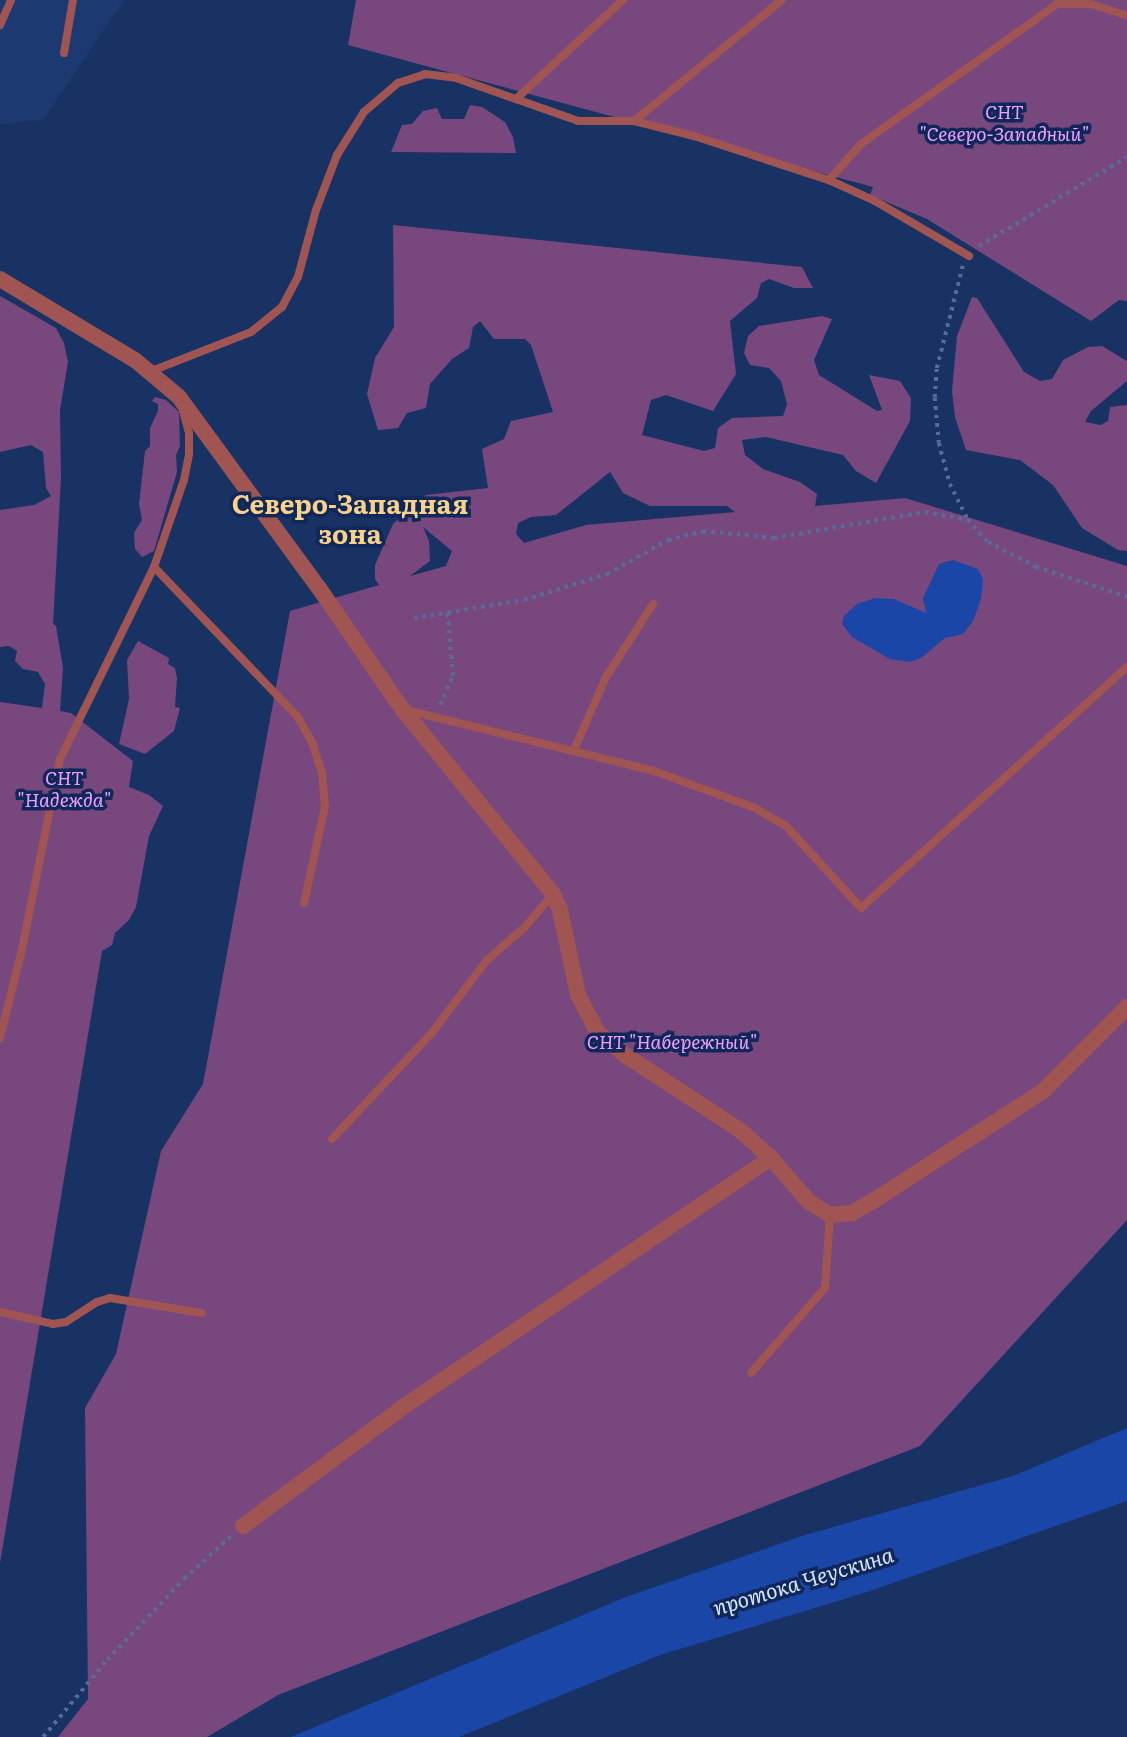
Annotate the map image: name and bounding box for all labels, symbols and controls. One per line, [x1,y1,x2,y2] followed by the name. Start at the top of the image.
[919,101,1089,145] park label: СНТ "Северо-Западный"
[232,487,468,548] district label: Северо-Западная зона
[17,767,111,811] park label: СНТ "Надежда"
[587,1031,757,1053] park label: СНТ "Набережный"
[710,1541,896,1619] water label: протока Чеускина

